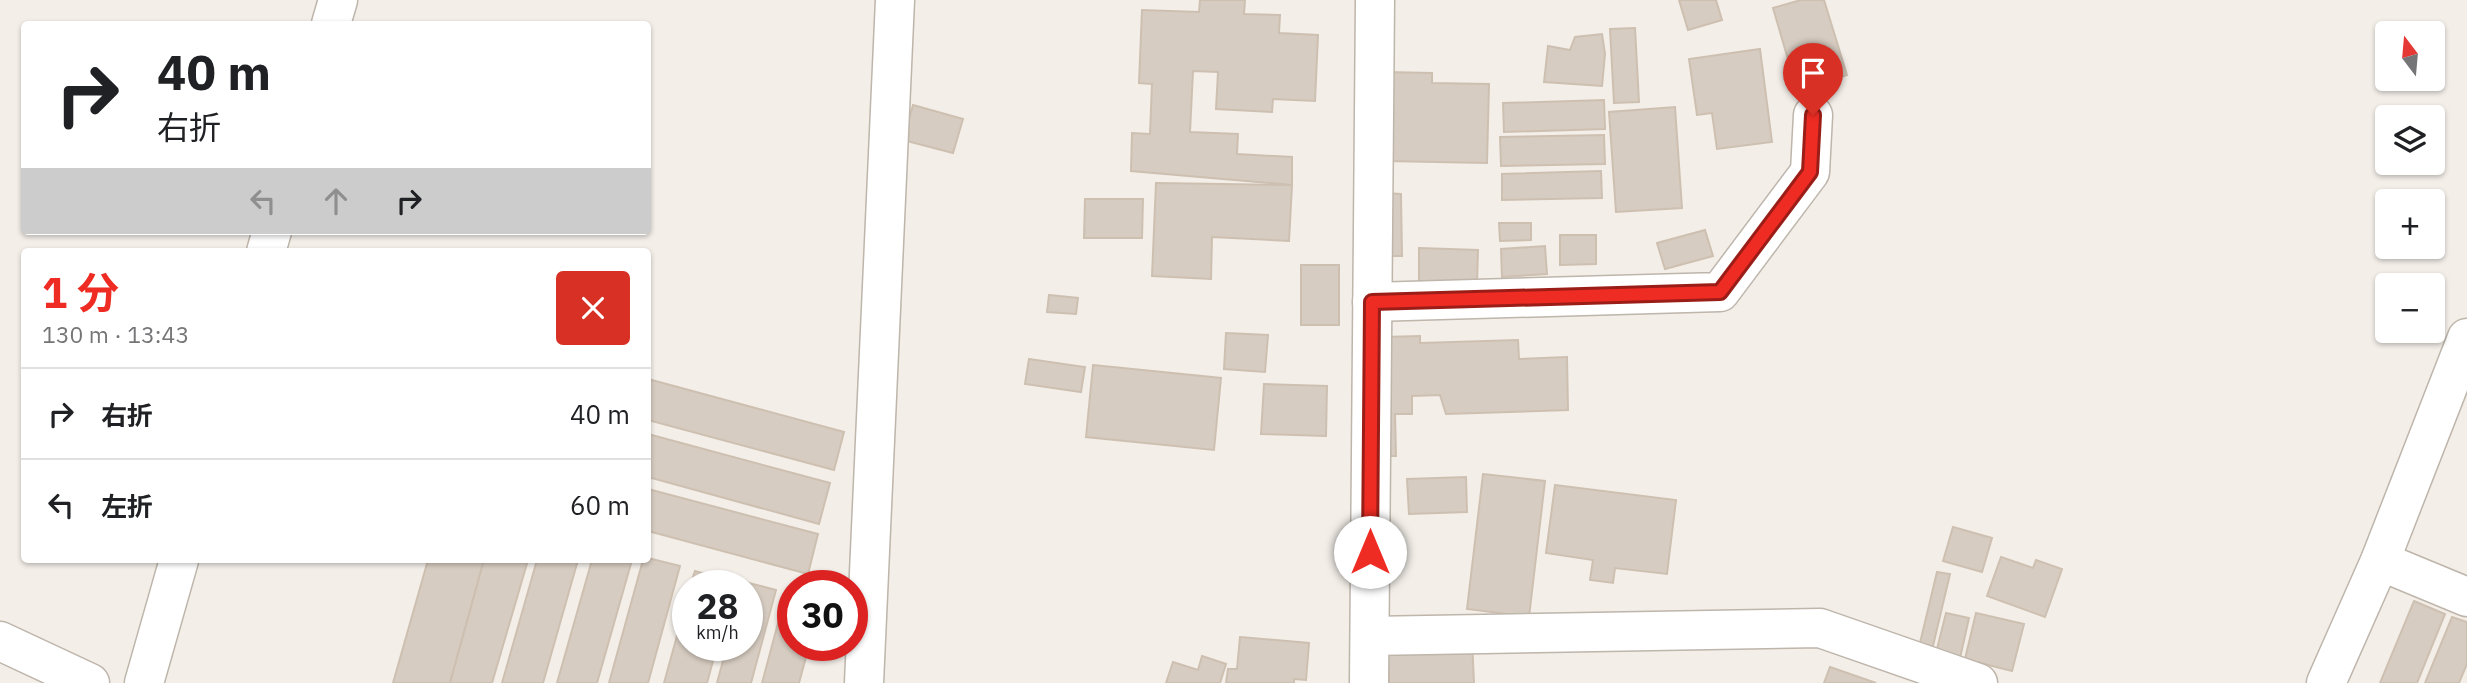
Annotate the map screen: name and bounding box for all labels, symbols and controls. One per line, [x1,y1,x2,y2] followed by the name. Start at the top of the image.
[2375,21,2445,91] north arrow
[2375,21,2445,343] map controls
[157,40,271,103] text: 40 m
[1783,43,1843,115] pin
[42,49,133,140] icon: right
[1794,54,1832,92] icon: arrive
[2375,105,2445,175] button: layers
[157,106,221,148] text: 右折
[244,182,282,220] icon: left
[317,182,355,220] icon: ahead
[390,182,428,220] icon: right
[2375,189,2445,259] button: +
[42,265,119,320] text: 1 分
[556,271,630,345] button: close
[2375,273,2445,343] button: −
[42,319,189,349] text: 130 m · 13:43
[42,395,80,433] icon: right
[570,397,630,431] text: 40 m
[101,398,153,432] text: 右折
[42,486,80,524] icon: left
[570,488,630,522] text: 60 m
[101,489,153,523] text: 左折
[1333,515,1407,589] position arrow
[777,570,868,661] speed limit sign: 30
[696,583,739,629] text: 28
[696,621,739,644] text: km/h

